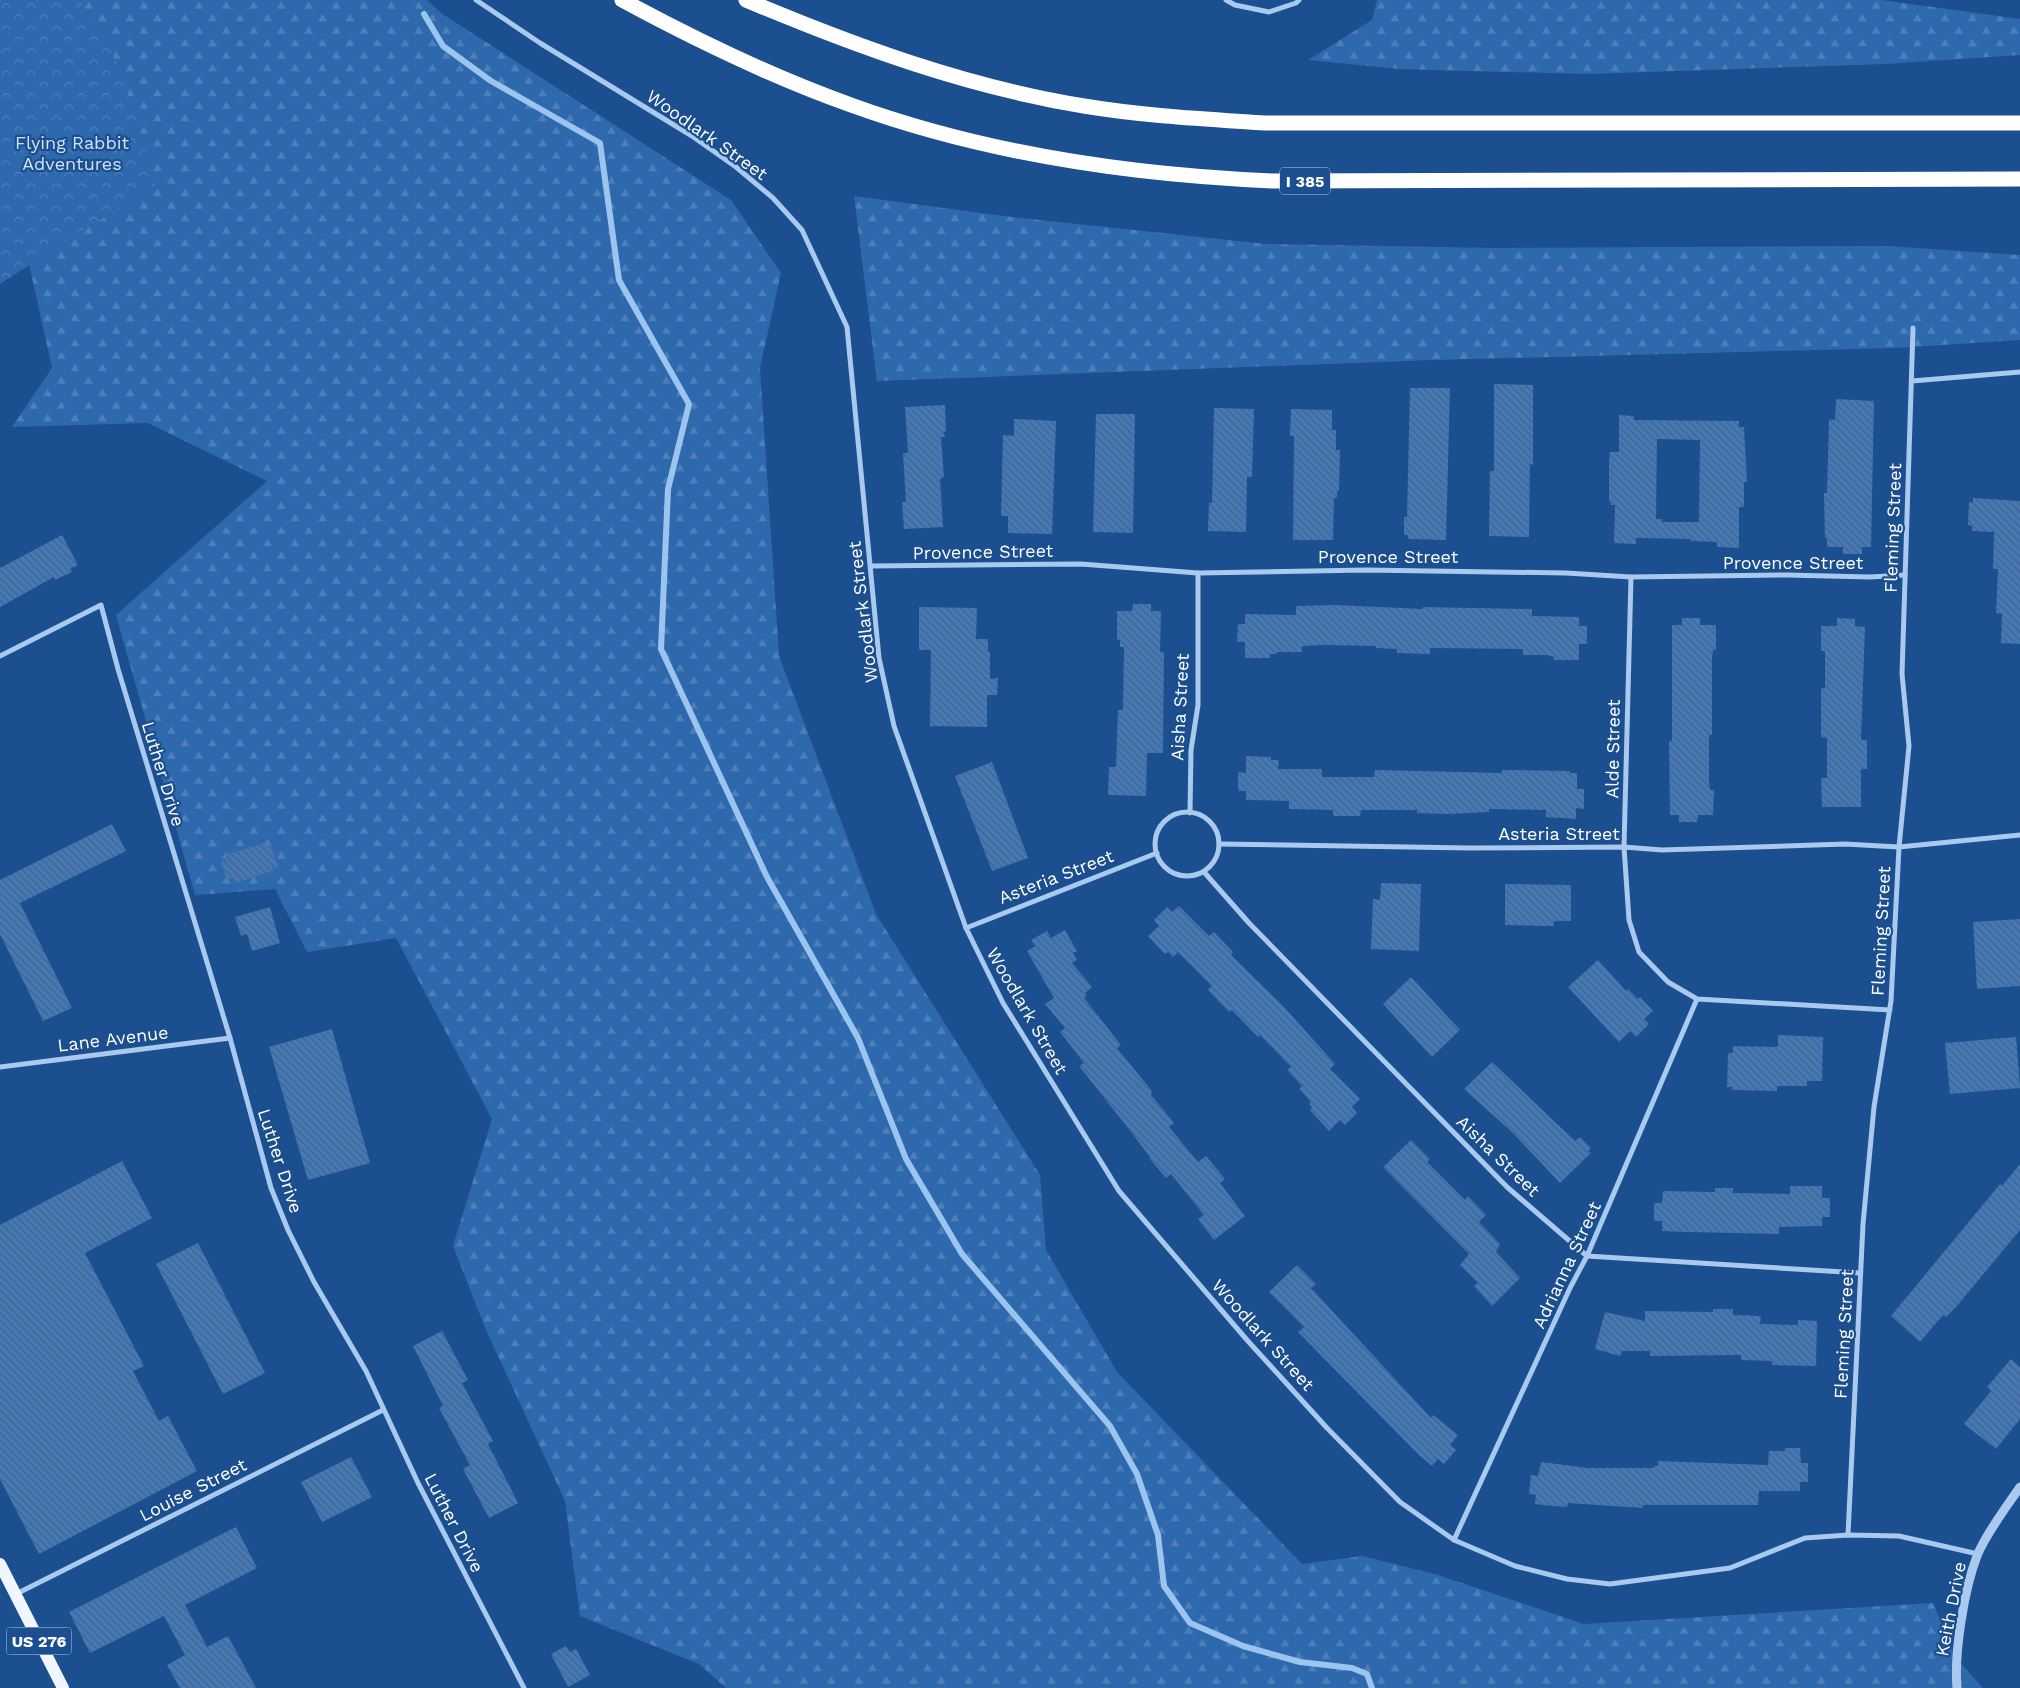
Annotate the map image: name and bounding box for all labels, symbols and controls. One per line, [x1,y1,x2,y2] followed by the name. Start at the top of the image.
[643,85,772,184] street label: Woodlark Street
[15,132,129,174] park label: Flying Rabbit Adventures
[1280,168,1330,195] road number: I 385
[1880,462,1905,593] street label: Fleming Street
[843,539,882,684] street label: Woodlark Street
[913,540,1054,563] street label: Provence Street
[1318,546,1459,567] street label: Provence Street
[1723,552,1864,573] street label: Provence Street
[1166,652,1193,761] street label: Aisha Street
[1601,699,1624,799] street label: Alde Street
[138,719,189,829] street label: Luther Drive
[1498,823,1620,844] street label: Asteria Street
[995,845,1117,908] street label: Asteria Street
[1867,865,1894,996] street label: Fleming Street
[983,944,1072,1078] street label: Woodlark Street
[56,1021,170,1056] street label: Lane Avenue
[254,1106,307,1216] street label: Luther Drive
[1452,1111,1545,1201] street label: Aisha Street
[1528,1198,1605,1332] street label: Adrianna Street
[1830,1268,1857,1399] street label: Fleming Street
[1208,1275,1319,1395] street label: Woodlark Street
[136,1453,250,1526] street label: Louise Street
[420,1470,488,1576] street label: Luther Drive
[1931,1560,1970,1658] street label: Keith Drive
[6,1628,72,1654] road number: US 276

